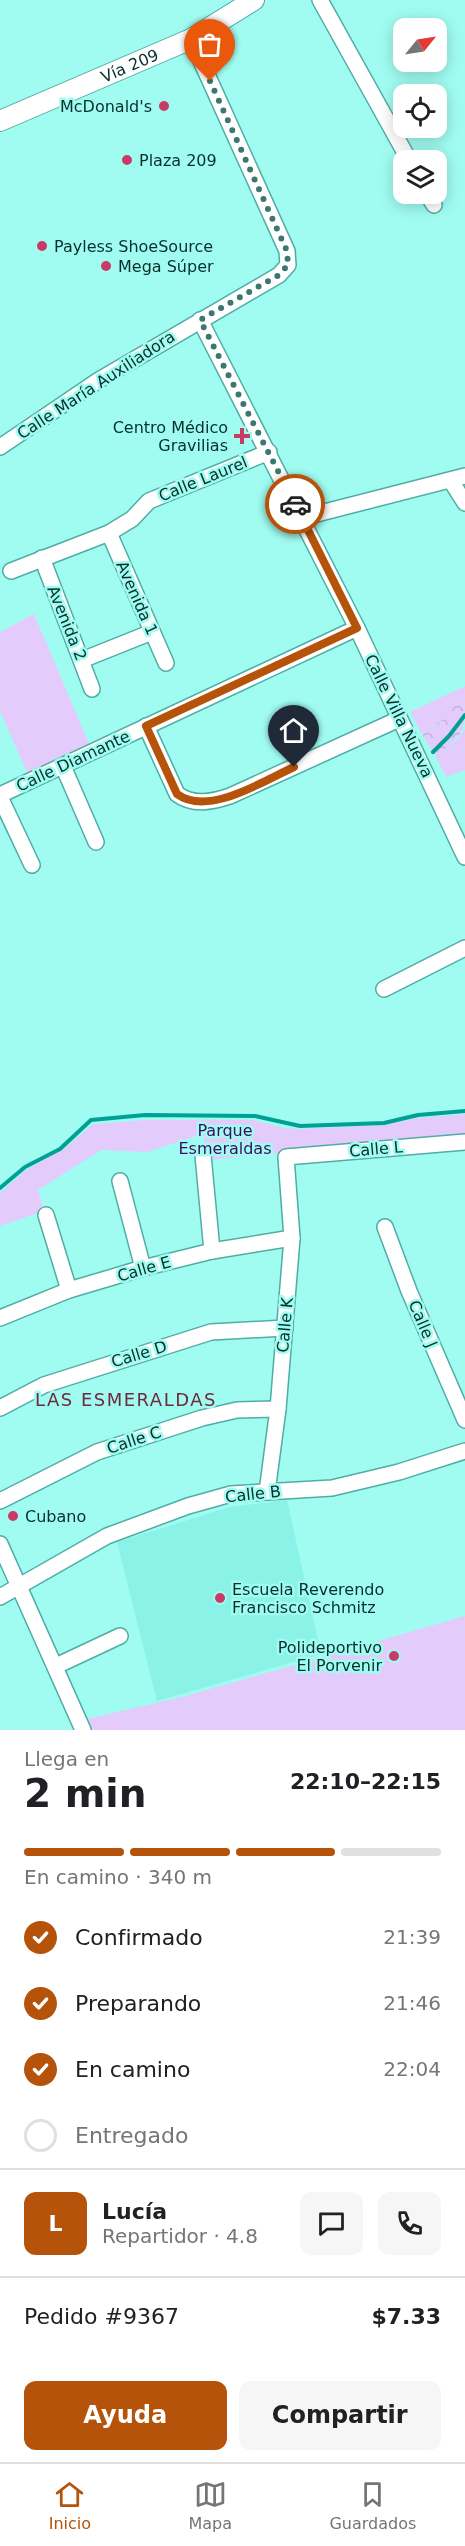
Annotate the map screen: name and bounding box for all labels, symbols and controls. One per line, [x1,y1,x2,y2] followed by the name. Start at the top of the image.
[393,18,447,72] north arrow
[393,18,447,204] map controls
[184,19,235,81] pin
[193,28,226,61] icon: bag
[98,45,161,86] street label: Vía 209
[393,84,447,138] button: locate
[60,97,152,116] place label: McDonald's
[157,99,171,113] marker: McDonald's
[393,150,447,204] button: layers
[139,151,217,170] place label: Plaza 209
[120,153,134,167] marker: Plaza 209
[54,237,213,256] place label: Payless ShoeSource
[35,239,49,253] marker: Payless ShoeSource
[118,257,214,276] place label: Mega Súper
[99,259,113,273] marker: Mega Súper
[14,327,178,443] street label: Calle María Auxiliadora
[113,418,228,455] place label: Centro Médico Gravilias
[233,427,251,445] marker: Centro Médico Gravilias
[156,453,250,505] street label: Calle Laurel
[265,474,325,534] courier
[279,488,312,521] icon: car
[112,558,162,638] street label: Avenida 1
[43,583,91,663] street label: Avenida 2
[361,651,437,781] street label: Calle Villa Nueva
[268,705,319,767] pin
[277,714,310,747] icon: home
[13,726,133,796] street label: Calle Diamante
[179,1121,272,1158] park label: Parque Esmeraldas
[348,1137,404,1161] street label: Calle L
[115,1252,173,1286] street label: Calle E
[273,1296,297,1353] street label: Calle K
[405,1297,441,1351] street label: Calle J
[109,1337,169,1371] street label: Calle D
[35,1389,217,1410] district label: LAS ESMERALDAS
[104,1422,164,1458] street label: Calle C
[224,1482,282,1506] street label: Calle B
[25,1507,86,1526] place label: Cubano
[6,1509,20,1523] marker: Cubano
[232,1580,384,1617] place label: Escuela Reverendo Francisco Schmitz
[213,1591,227,1605] marker: Escuela Reverendo Francisco Schmitz
[278,1638,382,1675] place label: Polideportivo El Porvenir
[387,1649,401,1663] marker: Polideportivo El Porvenir
[24,1747,109,1771] text: Llega en
[290,1769,441,1794] text: 22:10–22:15
[24,1771,146,1816] text: 2 min
[24,1865,212,1889] text: En camino · 340 m
[24,1921,57,1954] icon: check
[75,1925,203,1950] text: Confirmado
[383,1925,441,1949] text: 21:39
[24,1987,57,2020] icon: check
[75,1991,201,2016] text: Preparando
[383,1991,441,2015] text: 21:46
[24,2053,57,2086] icon: check
[75,2057,190,2082] text: En camino
[383,2057,441,2081] text: 22:04
[75,2123,188,2148] text: Entregado
[300,2192,363,2255] button: chat
[378,2192,441,2255] button: phone
[102,2199,167,2224] text: Lucía
[48,2211,63,2236] text: L
[102,2224,258,2248] text: Repartidor · 4.8
[24,2304,179,2329] text: Pedido #9367
[371,2304,441,2329] text: $7.33
[24,2381,227,2450] button: Ayuda
[239,2381,441,2450] button: Compartir
[49,2478,91,2533] tab: Inicio
[188,2478,232,2533] tab: Mapa
[329,2478,416,2533] tab: Guardados

